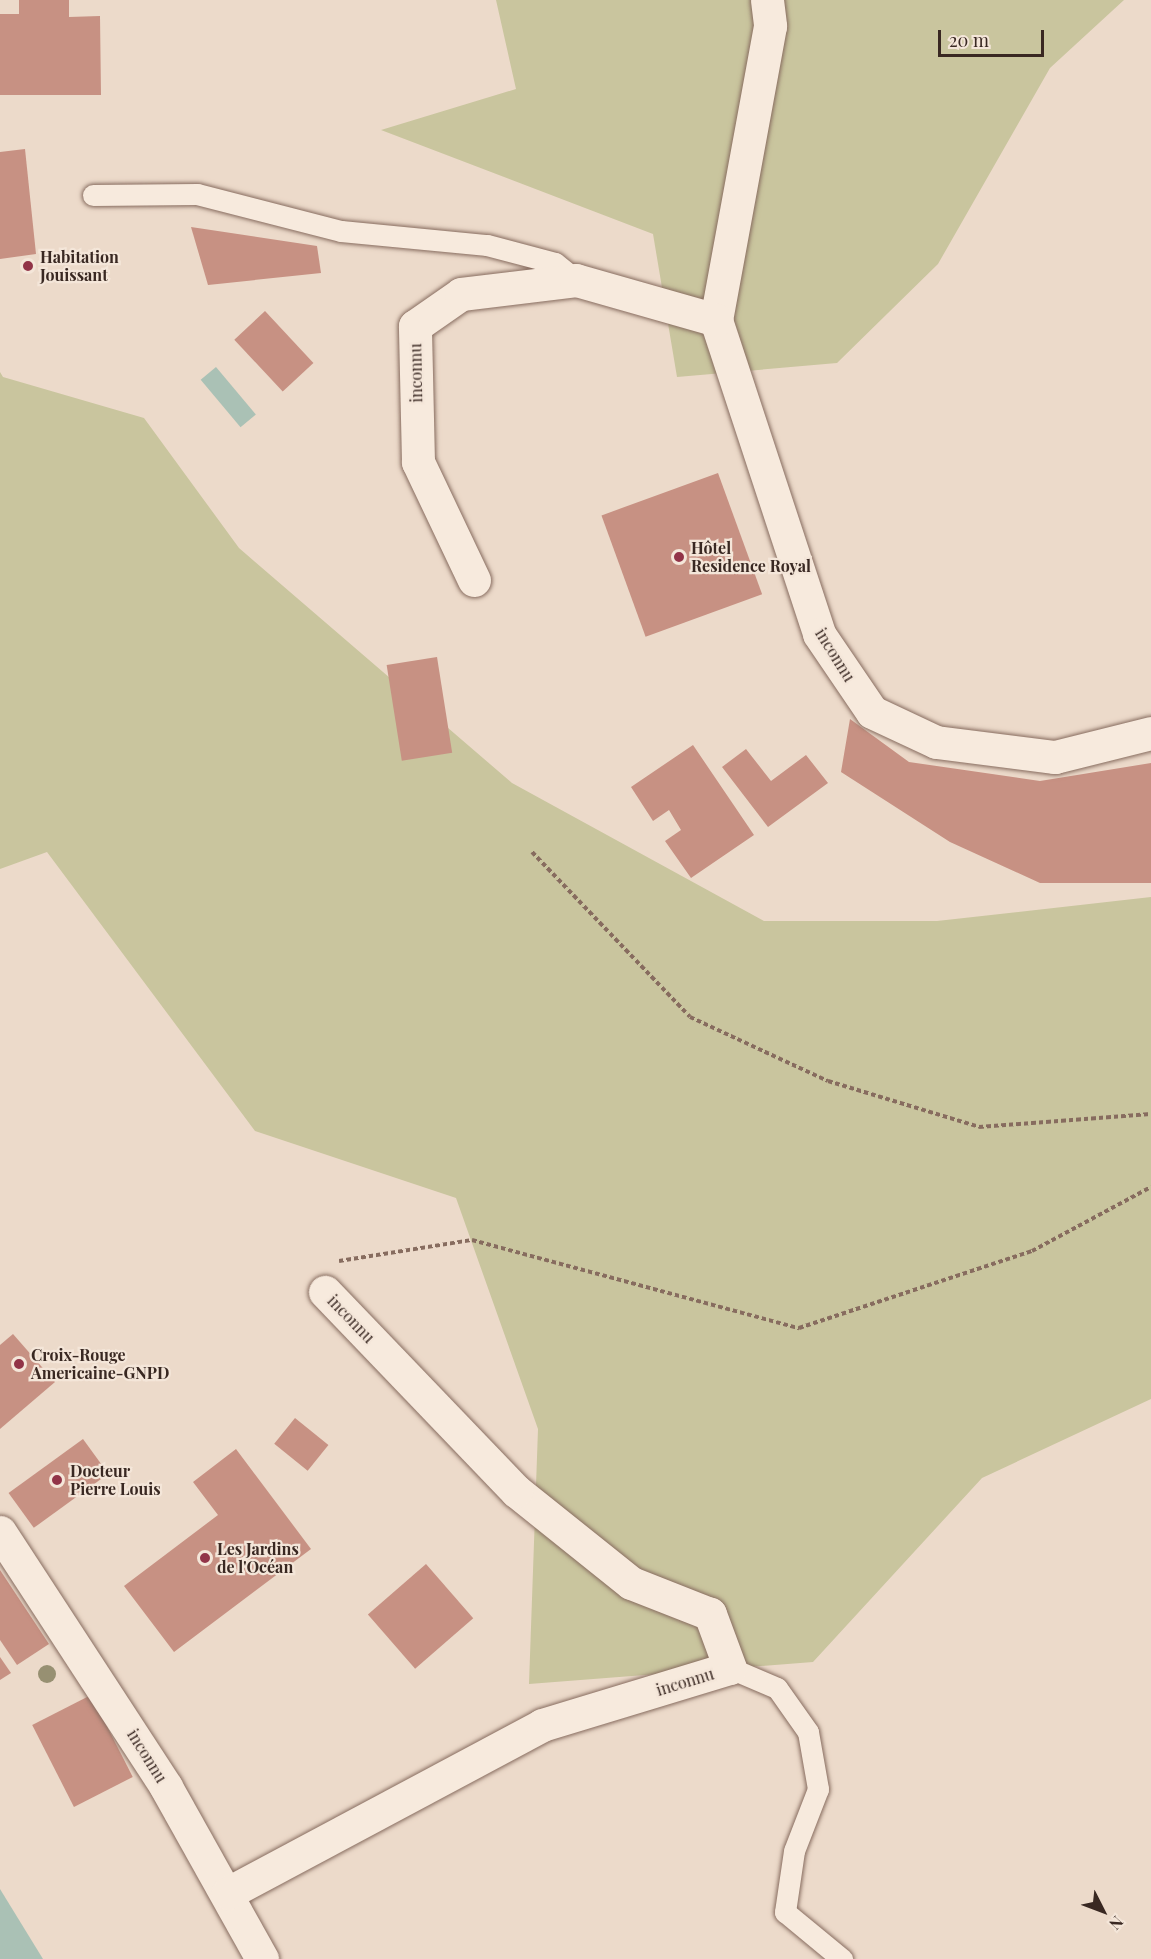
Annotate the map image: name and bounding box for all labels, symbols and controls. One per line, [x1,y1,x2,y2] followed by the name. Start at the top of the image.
[941,18,1048,56] scale bar
[949,28,989,52] text: 20 m
[40,247,119,285] place label: Habitation Jouissant
[21,259,35,273] marker: Habitation Jouissant
[406,343,426,403] street label: inconnu
[691,538,811,576] place label: Hôtel Residence Royal
[672,550,686,564] marker: Hôtel Residence Royal
[811,625,859,685] street label: inconnu
[324,1291,378,1347] street label: inconnu
[31,1345,169,1383] place label: Croix-Rouge Americaine-GNPD
[12,1357,26,1371] marker: Croix-Rouge Americaine-GNPD
[70,1461,161,1499] place label: Docteur Pierre Louis
[48,1471,66,1489] marker: Docteur Pierre Louis
[217,1539,299,1577] place label: Les Jardins de l'Océan
[198,1551,212,1565] marker: Les Jardins de l'Océan
[654,1664,716,1700] street label: inconnu
[123,1726,171,1786] street label: inconnu
[1073,1881,1133,1941] north arrow
[1105,1912,1128,1935] text: N

